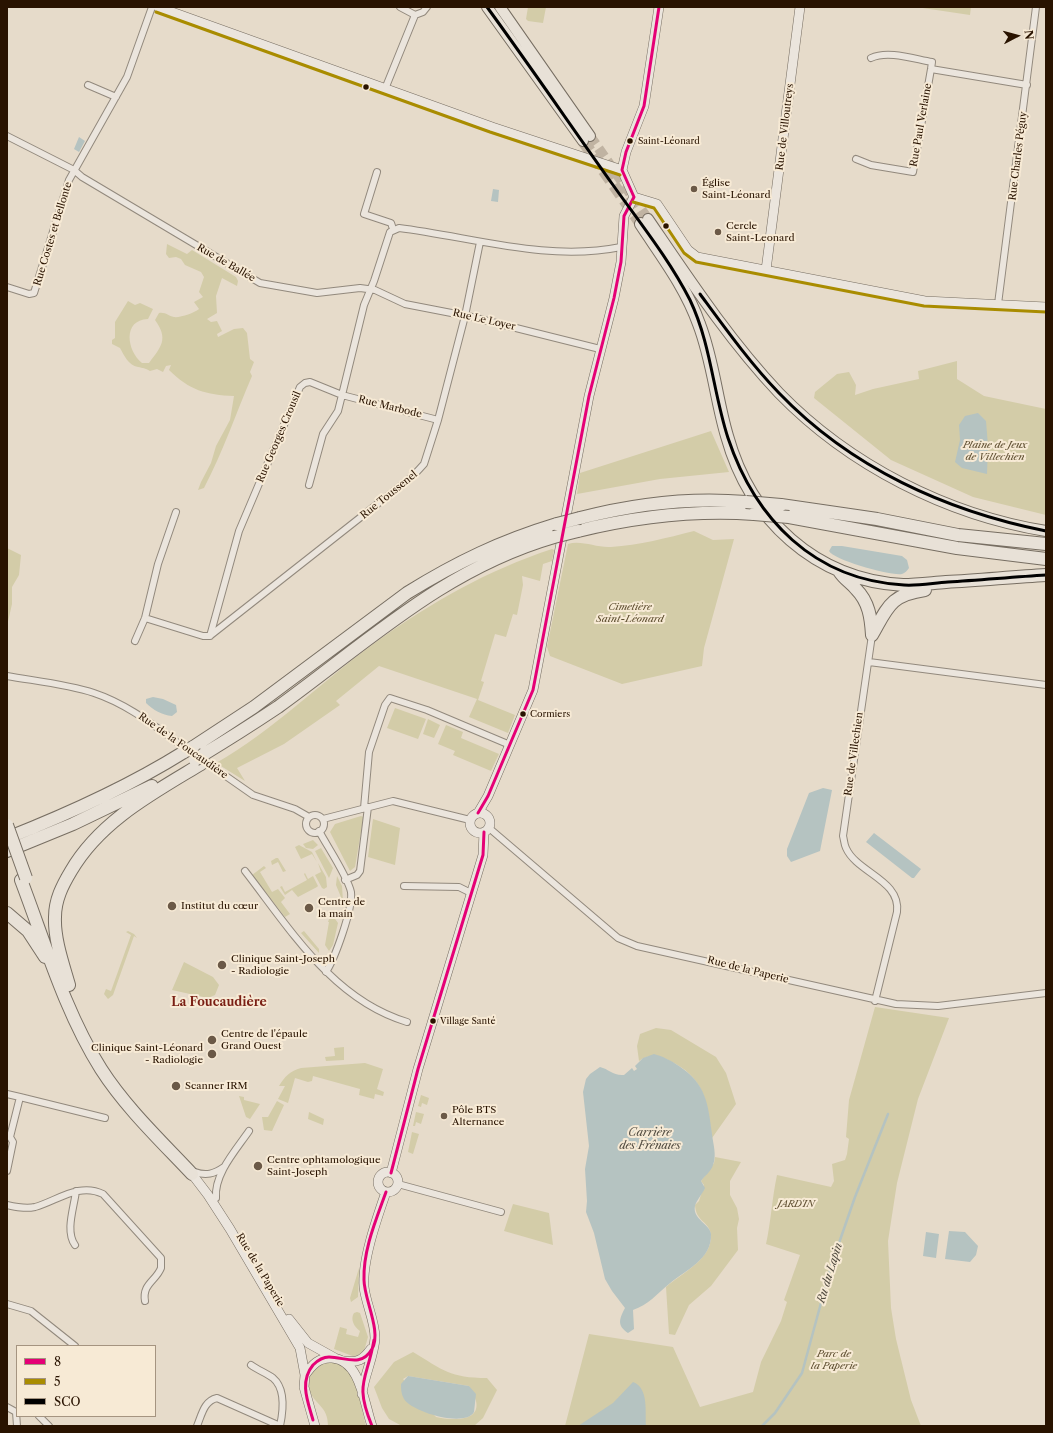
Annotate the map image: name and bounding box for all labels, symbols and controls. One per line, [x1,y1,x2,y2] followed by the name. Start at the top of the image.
[997,16,1037,56] north arrow
[1021,29,1036,40] text: N
[361,82,371,92] unlabelled marker
[908,82,934,168] street label: Rue Paul Verlaine
[774,83,796,171] street label: Rue de Villoutreys
[1007,111,1029,201] street label: Rue Charles Péguy
[625,136,635,146] marker: Saint-Léonard
[638,136,700,146] place label: Saint-Léonard
[702,177,771,200] place label: Église Saint-Léonard
[31,181,75,287] street label: Rue Costes et Bellonte
[689,184,699,194] marker: Église Saint-Léonard
[726,220,795,244] place label: Cercle Saint-Leonard
[661,221,671,231] unlabelled marker
[713,227,723,237] marker: Cercle Saint-Leonard
[195,241,257,285] street label: Rue de Ballée
[451,307,517,333] street label: Rue Le Loyer
[254,390,304,484] street label: Rue Georges Crousil
[357,393,423,421] street label: Rue Marbode
[963,439,1027,462] park label: Plaine de Jeux de Villechien
[358,468,420,522] street label: Rue Toussenel
[596,601,664,624] park label: Cimetière Saint-Léonard
[518,709,528,719] marker: Cormiers
[530,709,570,719] place label: Cormiers
[136,711,230,781] street label: Rue de la Foucaudière
[842,711,866,797] street label: Rue de Villechien
[318,896,365,920] place label: Centre de la main
[166,900,178,912] marker: Institut du cœur
[181,900,258,912] place label: Institut du cœur
[303,902,315,914] marker: Centre de la main
[231,953,335,976] place label: Clinique Saint-Joseph - Radiologie
[706,954,790,986] street label: Rue de la Paperie
[216,959,228,971] marker: Clinique Saint-Joseph - Radiologie
[171,996,267,1010] district label: La Foucaudière
[428,1016,438,1026] marker: Village Santé
[440,1016,495,1026] place label: Village Santé
[221,1028,308,1052] place label: Centre de l'épaule Grand Ouest
[206,1034,218,1046] marker: Centre de l'épaule Grand Ouest
[91,1042,203,1066] place label: Clinique Saint-Léonard - Radiologie
[206,1048,218,1060] marker: Clinique Saint-Léonard - Radiologie
[170,1080,182,1092] marker: Scanner IRM
[185,1080,248,1092] place label: Scanner IRM
[452,1104,504,1128] place label: Pôle BTS Alternance
[439,1111,449,1121] marker: Pôle BTS Alternance
[619,1126,681,1152] water label: Carrière des Frênaies
[267,1154,380,1178] place label: Centre ophtamologique Saint-Joseph
[252,1160,264,1172] marker: Centre ophtamologique Saint-Joseph
[777,1198,815,1210] park label: JARD'IN
[233,1231,287,1309] street label: Rue de la Paperie
[815,1241,845,1305] water label: Ru du Lapin
[16,1345,156,1417] legend
[811,1348,857,1372] park label: Parc de la Paperie
[54,1354,61,1369] text: 8
[54,1374,61,1389] text: 5
[54,1394,80,1409] text: SCO

